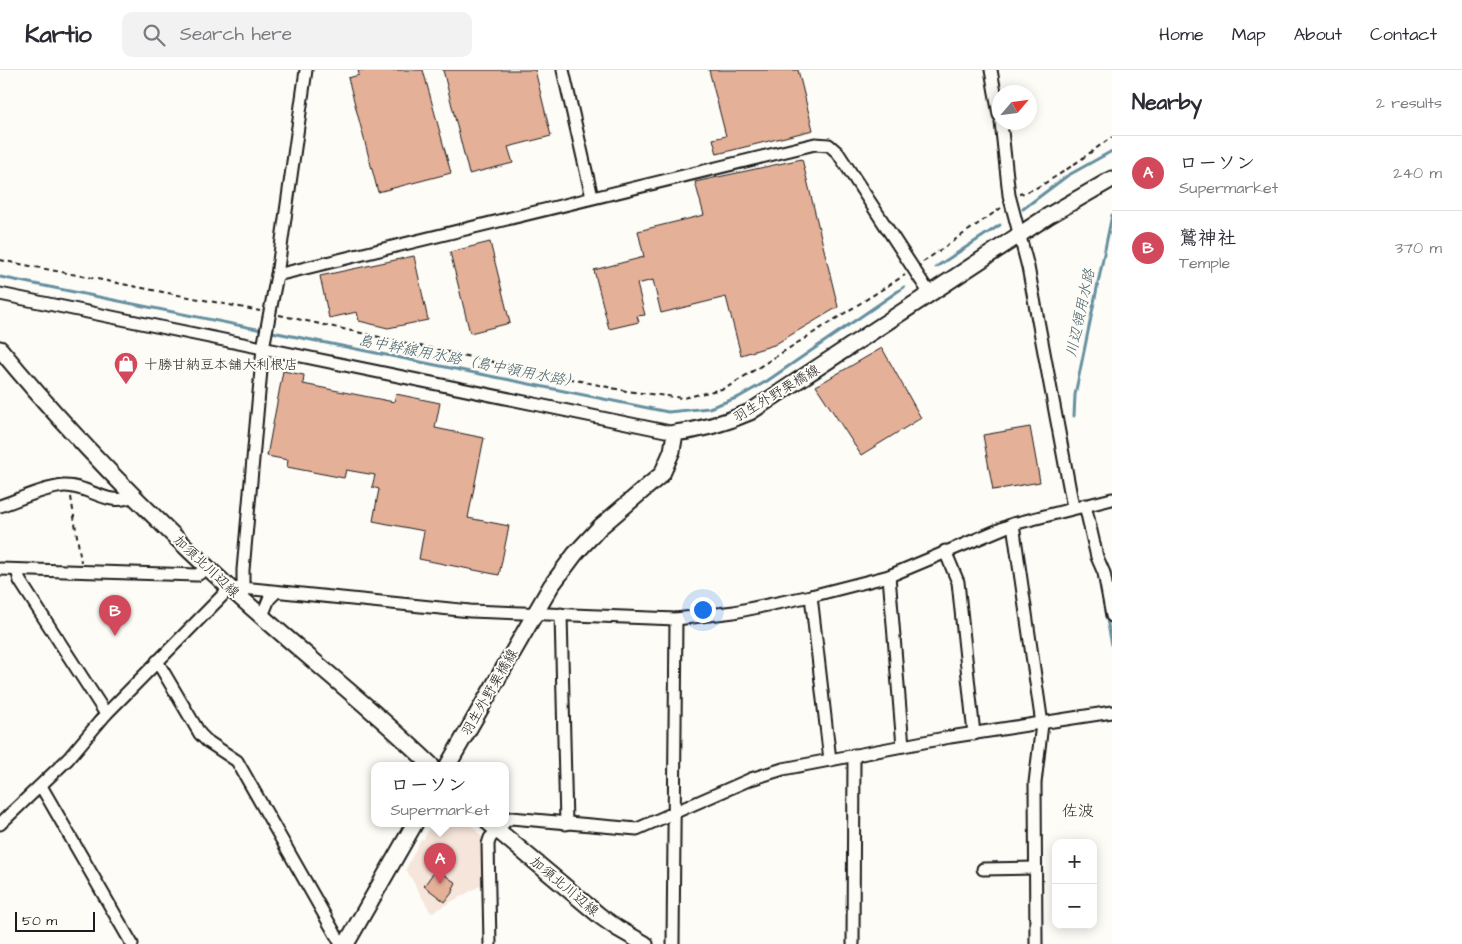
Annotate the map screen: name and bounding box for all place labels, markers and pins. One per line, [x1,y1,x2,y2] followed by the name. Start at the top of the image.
[113,351,139,385] shop icon: 十勝甘納豆本舗大利根店
[144,355,298,375] place label: 十勝甘納豆本舗大利根店
[99,595,131,636] pin: B
[424,843,456,884] pin: A

